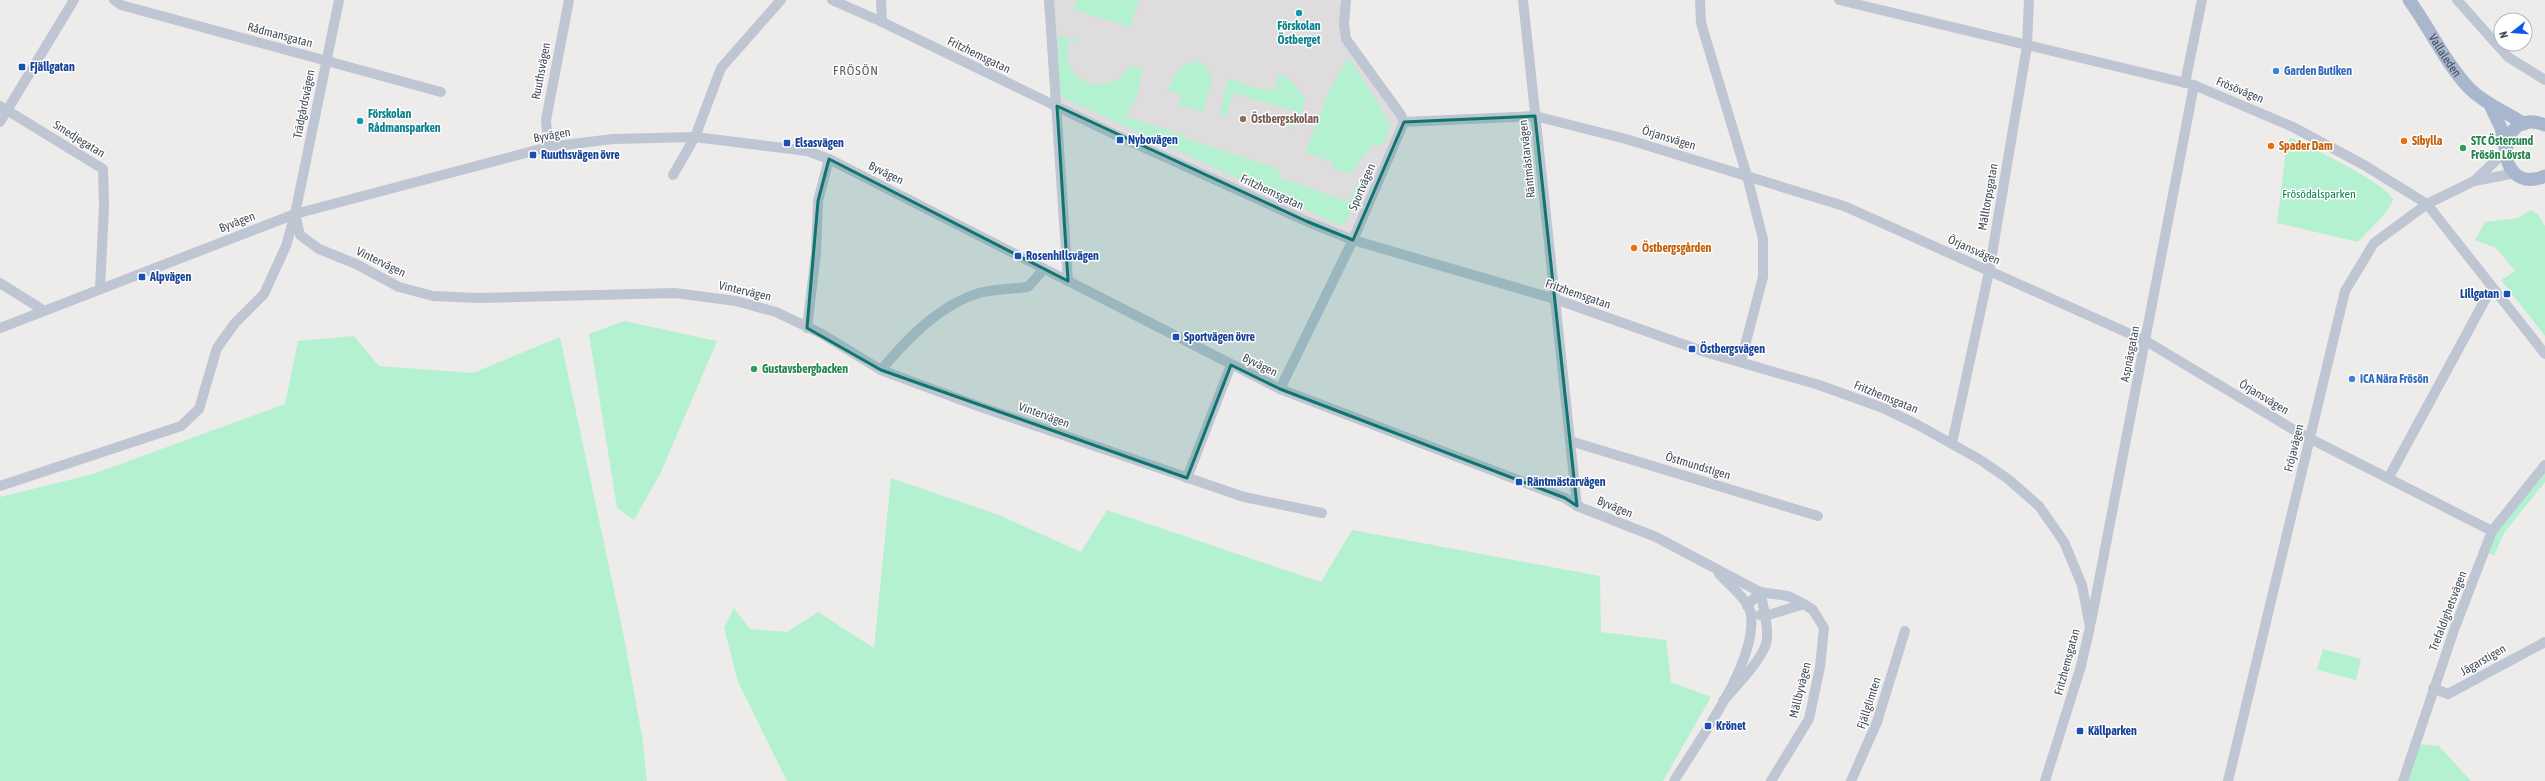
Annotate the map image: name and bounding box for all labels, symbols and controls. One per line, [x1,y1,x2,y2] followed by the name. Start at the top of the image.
[1294,8,1304,18] marker: Förskolan Östberget
[2493,12,2533,52] north arrow
[1277,19,1321,47] place label: Förskolan Östberget
[246,20,314,50] street label: Rådmansgatan
[2497,30,2510,40] text: N
[2426,31,2464,80] street label: Vallaleden
[945,34,1013,76] street label: Fritzhemsgatan
[529,41,553,101] street label: Ruuthsvägen
[30,60,75,74] place label: Fjällgatan
[17,62,27,72] marker: Fjällgatan
[833,63,879,78] district label: FRÖSÖN
[2284,64,2352,78] place label: Garden Butiken
[2271,66,2281,76] marker: Garden Butiken
[290,68,318,140] street label: Trädgårdsvägen
[2214,74,2266,106] street label: Frösövägen
[368,107,441,135] place label: Förskolan Rådmansparken
[1251,111,1319,126] place label: Östbergsskolan
[1238,114,1248,124] marker: Östbergsskolan
[355,116,365,126] marker: Förskolan Rådmansparken
[51,118,107,160] street label: Smedjegatan
[1516,119,1538,199] street label: Räntmästarvägen
[1640,123,1698,153] street label: Örjansvägen
[532,125,572,145] street label: Byvägen
[1128,133,1178,147] place label: Nybovägen
[2471,133,2534,162] place label: STC Östersund Frösön Lövsta
[2412,134,2443,148] place label: Sibylla
[1115,135,1125,145] marker: Nybovägen
[795,136,844,150] place label: Elsasvägen
[2399,136,2409,146] marker: Sibylla
[782,138,792,148] marker: Elsasvägen
[2279,139,2333,153] place label: Spader Dam
[2266,141,2276,151] marker: Spader Dam
[2458,143,2468,153] marker: STC Östersund Frösön Lövsta
[541,148,620,162] place label: Ruuthsvägen övre
[528,150,538,160] marker: Ruuthsvägen övre
[866,159,906,187] street label: Byvägen
[1346,161,1378,213] street label: Sportvägen
[1975,162,2001,232] street label: Mälltorpsgatan
[1238,171,1306,213] street label: Fritzhemsgatan
[2282,187,2356,201] park label: Frösödalsparken
[217,209,257,235] street label: Byvägen
[1946,232,2002,268] street label: Örjansvägen
[1642,240,1712,255] place label: Östbergsgården
[1629,243,1639,253] marker: Östbergsgården
[354,244,408,280] street label: Vintervägen
[1026,249,1099,263] place label: Rosenhillsvägen
[1013,251,1023,261] marker: Rosenhillsvägen
[149,270,191,284] place label: Alpvägen
[137,272,147,282] marker: Alpvägen
[1543,276,1613,312] street label: Fritzhemsgatan
[717,278,773,304] street label: Vintervägen
[2460,287,2499,301] place label: Lillgatan
[2502,289,2512,299] marker: Lillgatan
[2118,325,2142,383] street label: Aspnäsgatan
[1184,330,1255,344] place label: Sportvägen övre
[1171,332,1181,342] marker: Sportvägen övre
[1700,341,1765,356] place label: Östbergsvägen
[1687,344,1697,354] marker: Östbergsvägen
[1240,351,1280,379] street label: Byvägen
[762,362,848,376] place label: Gustavsbergbacken
[749,364,759,374] marker: Gustavsbergbacken
[2360,372,2429,386] place label: ICA Nära Frösön
[2347,374,2357,384] marker: ICA Nära Frösön
[2237,377,2291,417] street label: Örjansvägen
[1852,378,1920,416] street label: Fritzhemsgatan
[1017,399,1071,431] street label: Vintervägen
[2281,423,2307,473] street label: Fröjavägen
[1664,449,1732,483] street label: Östmundstigen
[1527,475,1606,489] place label: Räntmästarvägen
[1514,477,1524,487] marker: Räntmästarvägen
[1595,494,1635,520] street label: Byvägen
[2426,569,2470,653] street label: Trefaldighetsvägen
[2051,627,2083,697] street label: Fritzhemsgatan
[2458,641,2508,679] street label: Jägarstigen
[1786,661,1814,719] street label: Mällbyvägen
[1854,675,1884,731] street label: Fjällglimten
[1716,719,1746,733] place label: Krönet
[1703,721,1713,731] marker: Krönet
[2088,724,2137,738] place label: Källparken
[2075,726,2085,736] marker: Källparken

